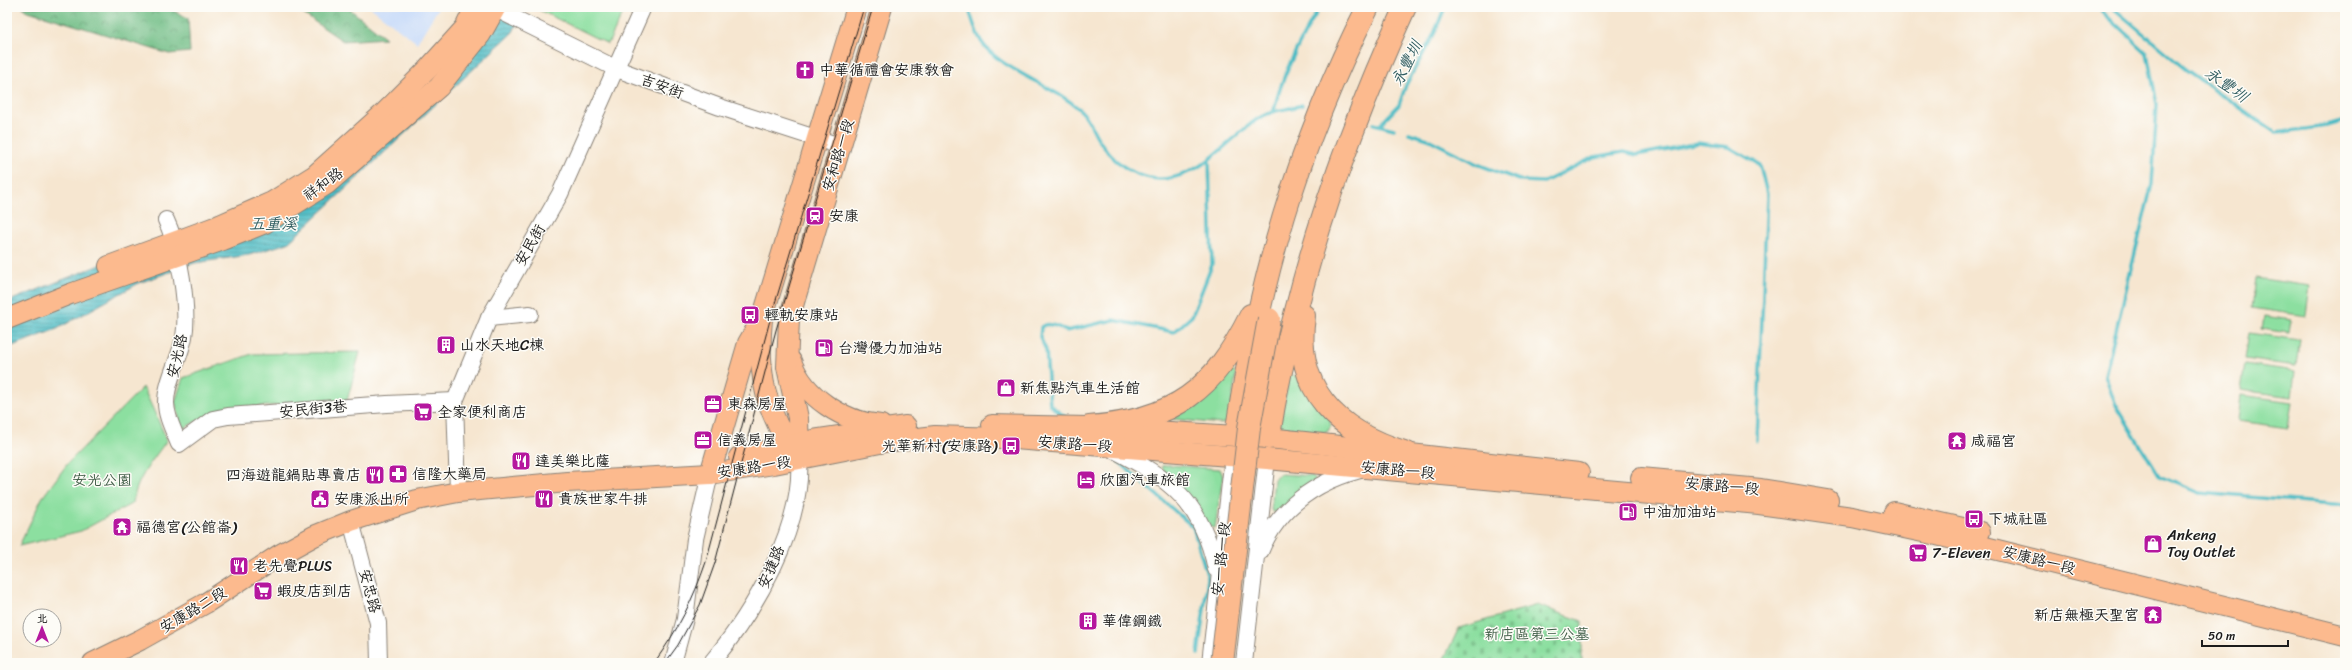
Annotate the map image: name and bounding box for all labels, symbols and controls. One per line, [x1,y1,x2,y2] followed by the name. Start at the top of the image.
[1383,33,1431,91] water label: 永豐圳
[819,57,954,83] place label: 中華循禮會安康教會
[794,59,816,81] church icon: 中華循禮會安康教會
[2199,59,2256,111] water label: 永豐圳
[636,66,688,106] street label: 吉安街
[815,115,861,195] street label: 安和路一段
[297,160,349,208] street label: 祥和路
[829,203,859,229] place label: 安康
[804,205,826,227] station icon: 安康
[249,209,298,238] water label: 五重溪
[507,219,553,271] street label: 安民街
[764,302,839,328] place label: 輕軌安康站
[739,304,761,326] bus stop icon: 輕軌安康站
[159,331,195,381] street label: 安光路
[460,332,544,358] place label: 山水天地C棟
[435,334,457,356] building icon: 山水天地C棟
[838,335,943,361] place label: 台灣優力加油站
[813,337,835,359] fuel station icon: 台灣優力加油站
[1020,375,1140,401] place label: 新焦點汽車生活館
[995,377,1017,399] shop icon: 新焦點汽車生活館
[727,391,787,417] place label: 東森房屋
[278,393,348,425] street label: 安民街3巷
[702,393,724,415] office icon: 東森房屋
[437,399,527,425] place label: 全家便利商店
[412,401,434,423] supermarket icon: 全家便利商店
[717,427,777,453] place label: 信義房屋
[1037,428,1113,460] street label: 安康路一段
[1971,428,2016,454] place label: 咸福宮
[692,429,714,451] office icon: 信義房屋
[1946,430,1968,452] temple icon: 咸福宮
[881,433,998,459] place label: 光華新村(安康路)
[1000,435,1022,457] bus stop icon: 光華新村(安康路)
[535,448,610,474] place label: 達美樂比薩
[715,448,793,486] street label: 安康路一段
[510,450,532,472] restaurant icon: 達美樂比薩
[1360,454,1436,486] street label: 安康路一段
[412,461,487,487] place label: 信隆大藥局
[226,462,361,488] place label: 四海遊龍鍋貼專賣店
[387,463,409,485] pharmacy icon: 信隆大藥局
[364,464,386,486] restaurant icon: 四海遊龍鍋貼專賣店
[72,467,132,493] park label: 安光公園
[1100,467,1190,493] place label: 欣園汽車旅館
[1075,469,1097,491] hotel icon: 欣園汽車旅館
[1684,470,1760,502] street label: 安康路一段
[334,486,409,512] place label: 安康派出所
[558,486,648,512] place label: 貴族世家牛排
[309,488,331,510] public building icon: 安康派出所
[533,488,555,510] restaurant icon: 貴族世家牛排
[1642,499,1717,525] place label: 中油加油站
[1617,501,1639,523] fuel station icon: 中油加油站
[1988,506,2048,532] place label: 下城社區
[1963,508,1985,530] bus stop icon: 下城社區
[136,514,237,540] place label: 福德宮(公館崙)
[111,516,133,538] temple icon: 福德宮(公館崙)
[1204,520,1238,598] street label: 安一路一段
[2166,522,2236,565] place label: Ankeng Toy Outlet
[2142,533,2164,555] shop icon: Ankeng Toy Outlet
[1999,538,2079,582] street label: 安康路一段
[1932,540,1991,566] place label: 7-Eleven
[750,541,792,593] street label: 安捷路
[1907,542,1929,564] supermarket icon: 7-Eleven
[253,553,332,579] place label: 老先覺PLUS
[228,555,250,577] restaurant icon: 老先覺PLUS
[352,566,388,616] street label: 安忠路
[277,578,352,604] place label: 蝦皮店到店
[154,580,232,640] street label: 安康路二段
[252,580,274,602] supermarket icon: 蝦皮店到店
[2034,602,2139,628] place label: 新店無極天聖宮
[2142,604,2164,626] temple icon: 新店無極天聖宮
[22,608,62,648] north arrow
[1102,608,1162,634] place label: 華偉鋼鐵
[37,609,48,628] text: 北
[1077,610,1099,632] building icon: 華偉鋼鐵
[1484,621,1590,647] park label: 新店區第三公墓
[2202,622,2288,648] scale bar
[2208,625,2235,647] text: 50 m

